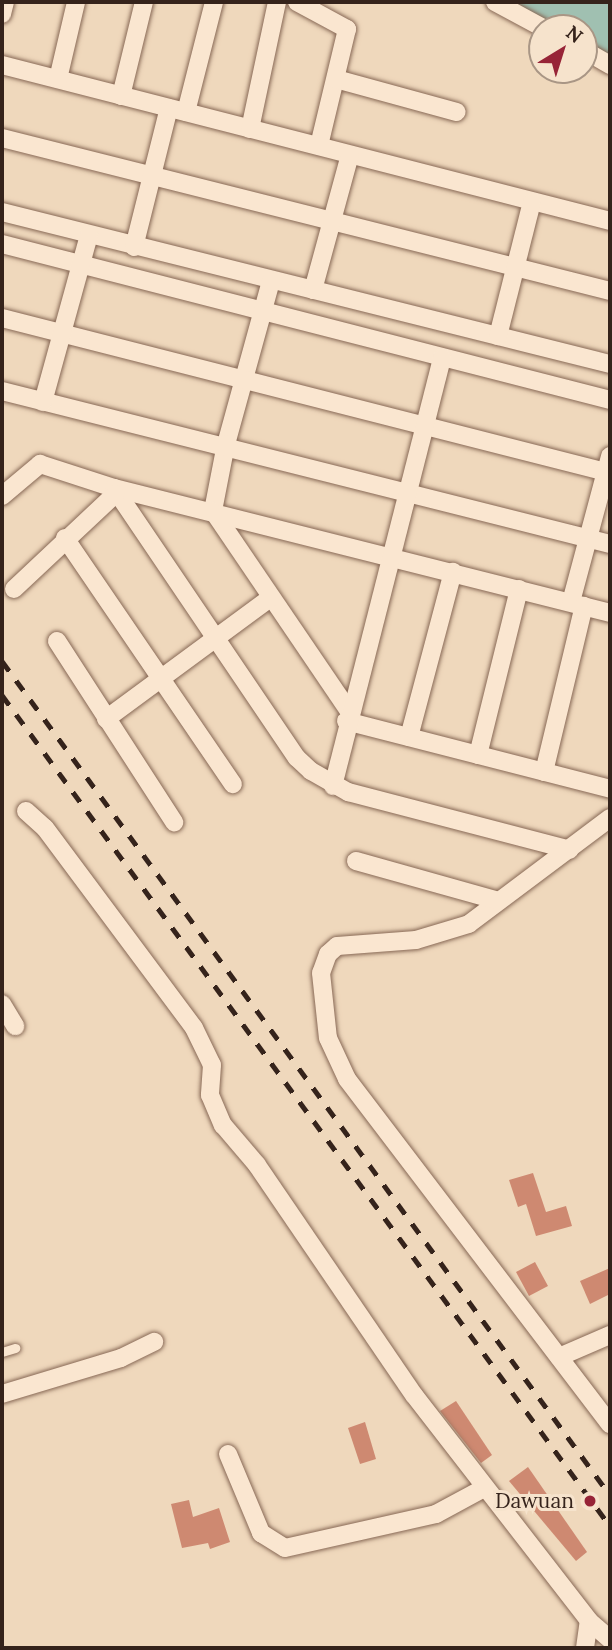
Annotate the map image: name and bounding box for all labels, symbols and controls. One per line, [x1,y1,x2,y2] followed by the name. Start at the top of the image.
[528,14,598,84] north arrow
[562,20,588,48] text: N
[495,1488,574,1514] place label: Dawuan
[580,1491,600,1511] marker: Dawuan

